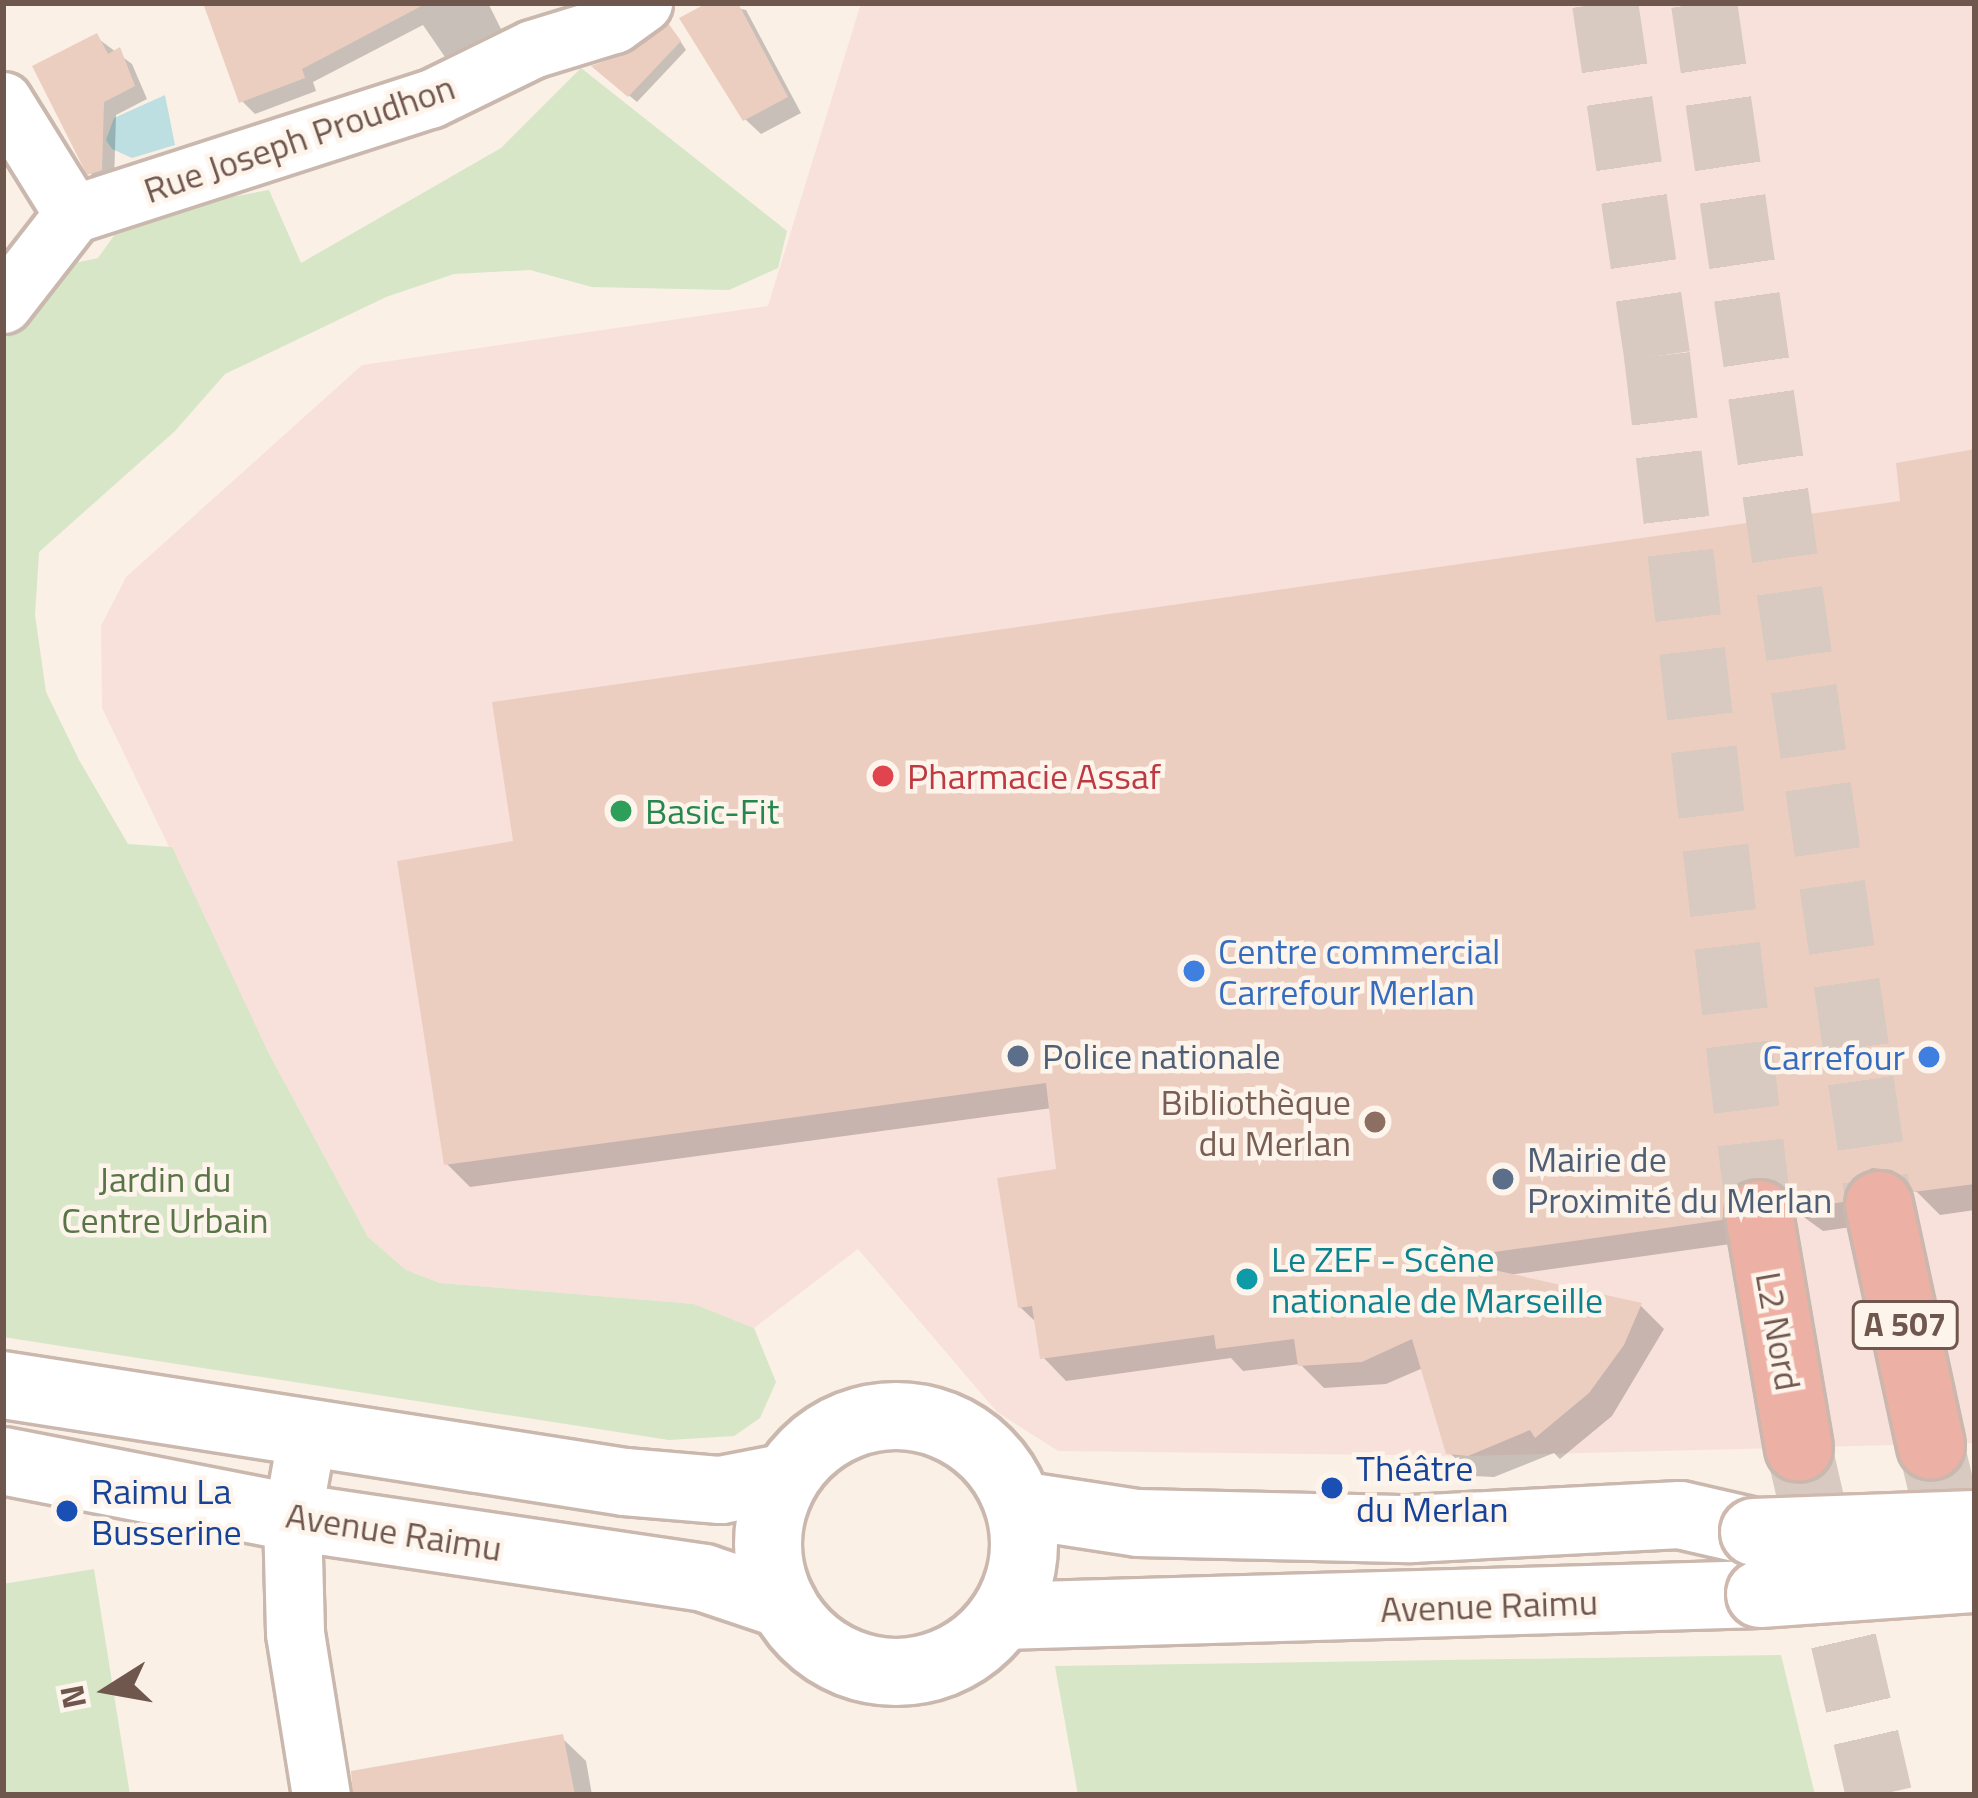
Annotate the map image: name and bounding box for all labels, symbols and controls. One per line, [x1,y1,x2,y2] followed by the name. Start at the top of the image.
[138,65,460,211] street label: Rue Joseph Proudhon
[907,754,1161,798] place label: Pharmacie Assaf
[870,763,896,789] marker: Pharmacie Assaf
[645,789,779,833] place label: Basic-Fit
[608,798,634,824] marker: Basic-Fit
[1218,928,1500,1013] place label: Centre commercial Carrefour Merlan
[1181,958,1207,984] marker: Centre commercial Carrefour Merlan
[1042,1034,1281,1078] place label: Police nationale
[1762,1035,1905,1079] place label: Carrefour
[1005,1043,1031,1069] marker: Police nationale
[1916,1044,1942,1070] marker: Carrefour
[1161,1079,1351,1164] place label: Bibliothèque du Merlan
[1362,1109,1388,1135] marker: Bibliothèque du Merlan
[1527,1136,1832,1221] place label: Mairie de Proximité du Merlan
[61,1156,269,1241] park label: Jardin du Centre Urbain
[1490,1166,1516,1192] marker: Mairie de Proximité du Merlan
[1271,1236,1603,1321] place label: Le ZEF - Scène nationale de Marseille
[1234,1266,1260,1292] marker: Le ZEF - Scène nationale de Marseille
[1747,1268,1811,1394] street label: L2 Nord
[1851,1298,1959,1352] road number: A 507
[1356,1445,1508,1530] place label: Théâtre du Merlan
[91,1468,242,1553] place label: Raimu La Busserine
[1319,1475,1345,1501] marker: Théâtre du Merlan
[283,1493,505,1569] street label: Avenue Raimu
[54,1498,80,1524] marker: Raimu La Busserine
[1379,1580,1599,1630] street label: Avenue Raimu
[48,1630,168,1750] north arrow
[46,1681,99,1713] text: N

